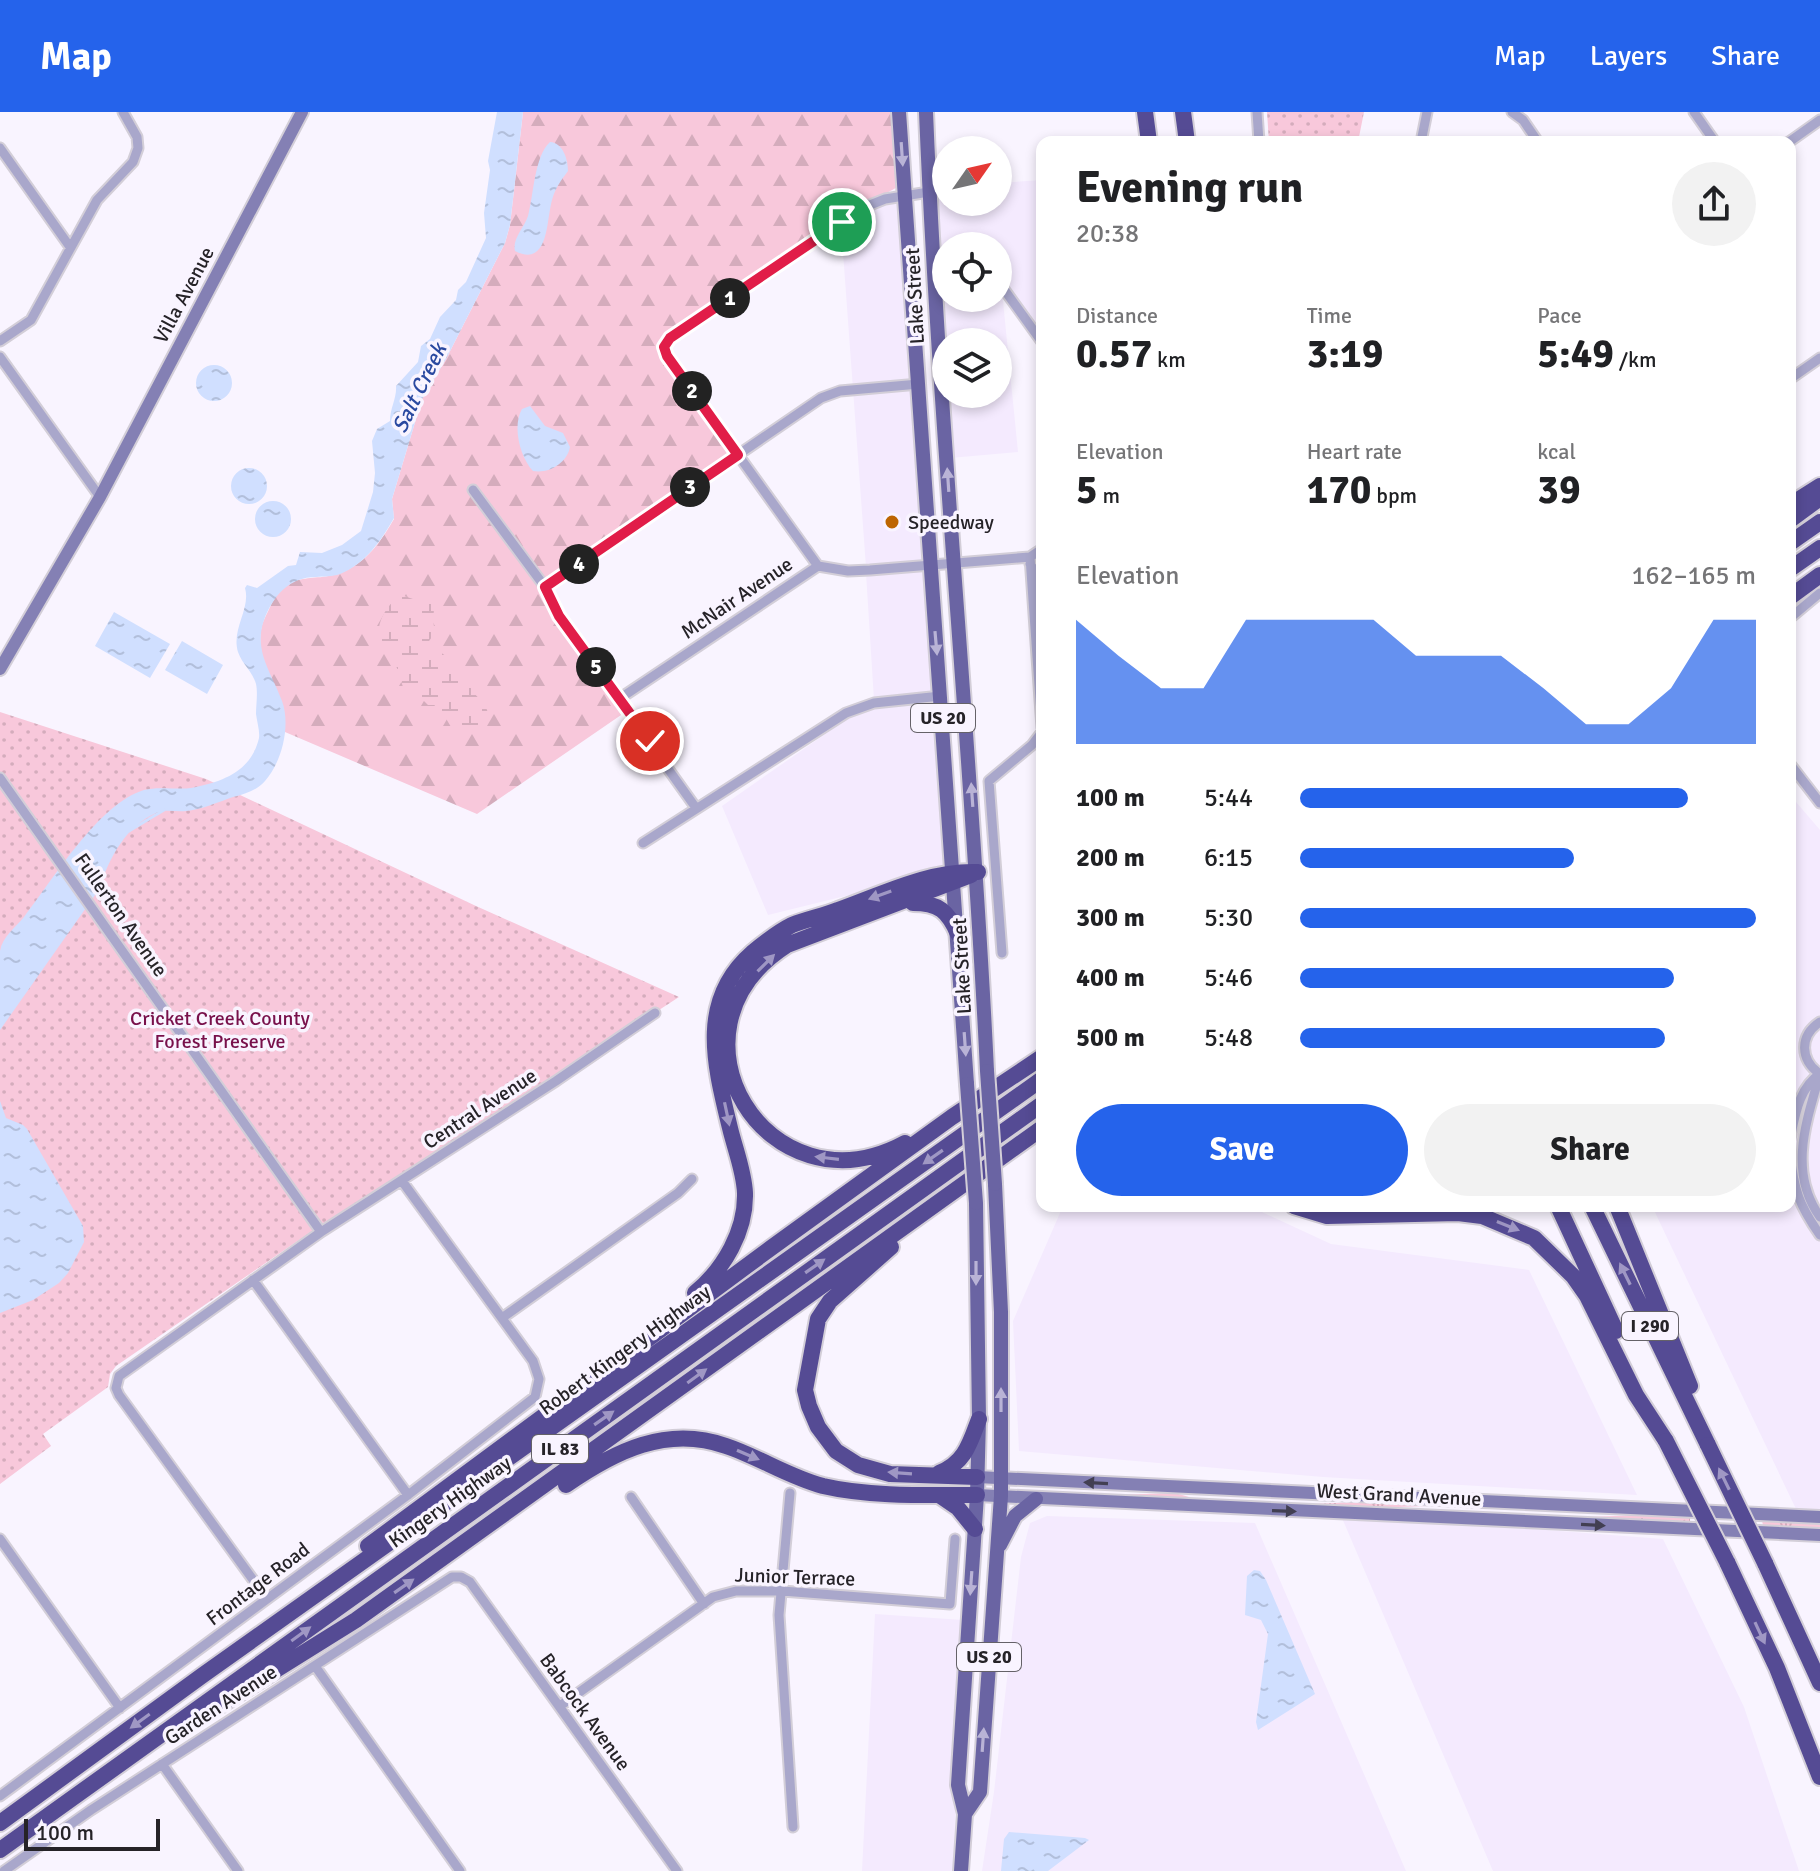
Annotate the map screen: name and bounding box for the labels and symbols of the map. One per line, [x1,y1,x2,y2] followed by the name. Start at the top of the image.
[932,136,1012,216] north arrow
[896,142,909,167] one-way arrow
[808,188,876,256] pin
[148,243,220,347] street label: Villa Avenue
[900,247,930,345] street label: Lake Street
[710,278,750,318] pin: 1
[386,337,453,437] water label: Salt Creek
[672,371,712,411] pin: 2
[670,467,710,507] pin: 3
[941,467,954,492] one-way arrow
[908,510,994,535] place label: Speedway
[883,513,901,531] marker: Speedway
[559,544,599,584] pin: 4
[676,552,798,644] street label: McNair Avenue
[930,630,943,655] one-way arrow
[576,647,616,687] pin: 5
[911,704,975,732] road number: US 20
[616,707,684,775] pin
[965,782,978,807] one-way arrow
[69,848,173,982] street label: Fullerton Avenue
[868,889,892,902] one-way arrow
[947,917,977,1015] street label: Lake Street
[756,954,774,973] one-way arrow
[130,1006,311,1054] park label: Cricket Creek County Forest Preserve
[959,1032,972,1057] one-way arrow
[419,1063,541,1155] street label: Central Avenue
[721,1102,734,1127] one-way arrow
[922,1149,943,1164] one-way arrow
[815,1152,840,1165] one-way arrow
[1496,1220,1520,1233] one-way arrow
[804,1259,825,1274] one-way arrow
[970,1261,982,1286] one-way arrow
[1618,1263,1632,1286] one-way arrow
[534,1279,716,1421] street label: Robert Kingery Highway
[1622,1312,1678,1340] road number: I 290
[686,1369,707,1385] one-way arrow
[995,1387,1007,1412] one-way arrow
[593,1411,614,1426] one-way arrow
[532,1435,588,1463] road number: IL 83
[736,1449,760,1462] one-way arrow
[384,1450,517,1554] street label: Kingery Highway
[887,1466,912,1479] one-way arrow
[1718,1467,1731,1490] one-way arrow
[1083,1476,1108,1489] one-way arrow
[1316,1478,1482,1512] street label: West Grand Avenue
[1272,1504,1297,1517] one-way arrow
[1581,1518,1606,1531] one-way arrow
[201,1537,315,1631] street label: Frontage Road
[734,1562,856,1592] street label: Junior Terrace
[964,1570,977,1595] one-way arrow
[393,1579,414,1594] one-way arrow
[1753,1621,1767,1644] one-way arrow
[290,1626,312,1642] one-way arrow
[957,1643,1021,1671] road number: US 20
[534,1648,636,1776] street label: Babcock Avenue
[160,1659,282,1751] street label: Garden Avenue
[130,1713,151,1728] one-way arrow
[977,1727,990,1752] one-way arrow
[24,1815,160,1851] scale bar

